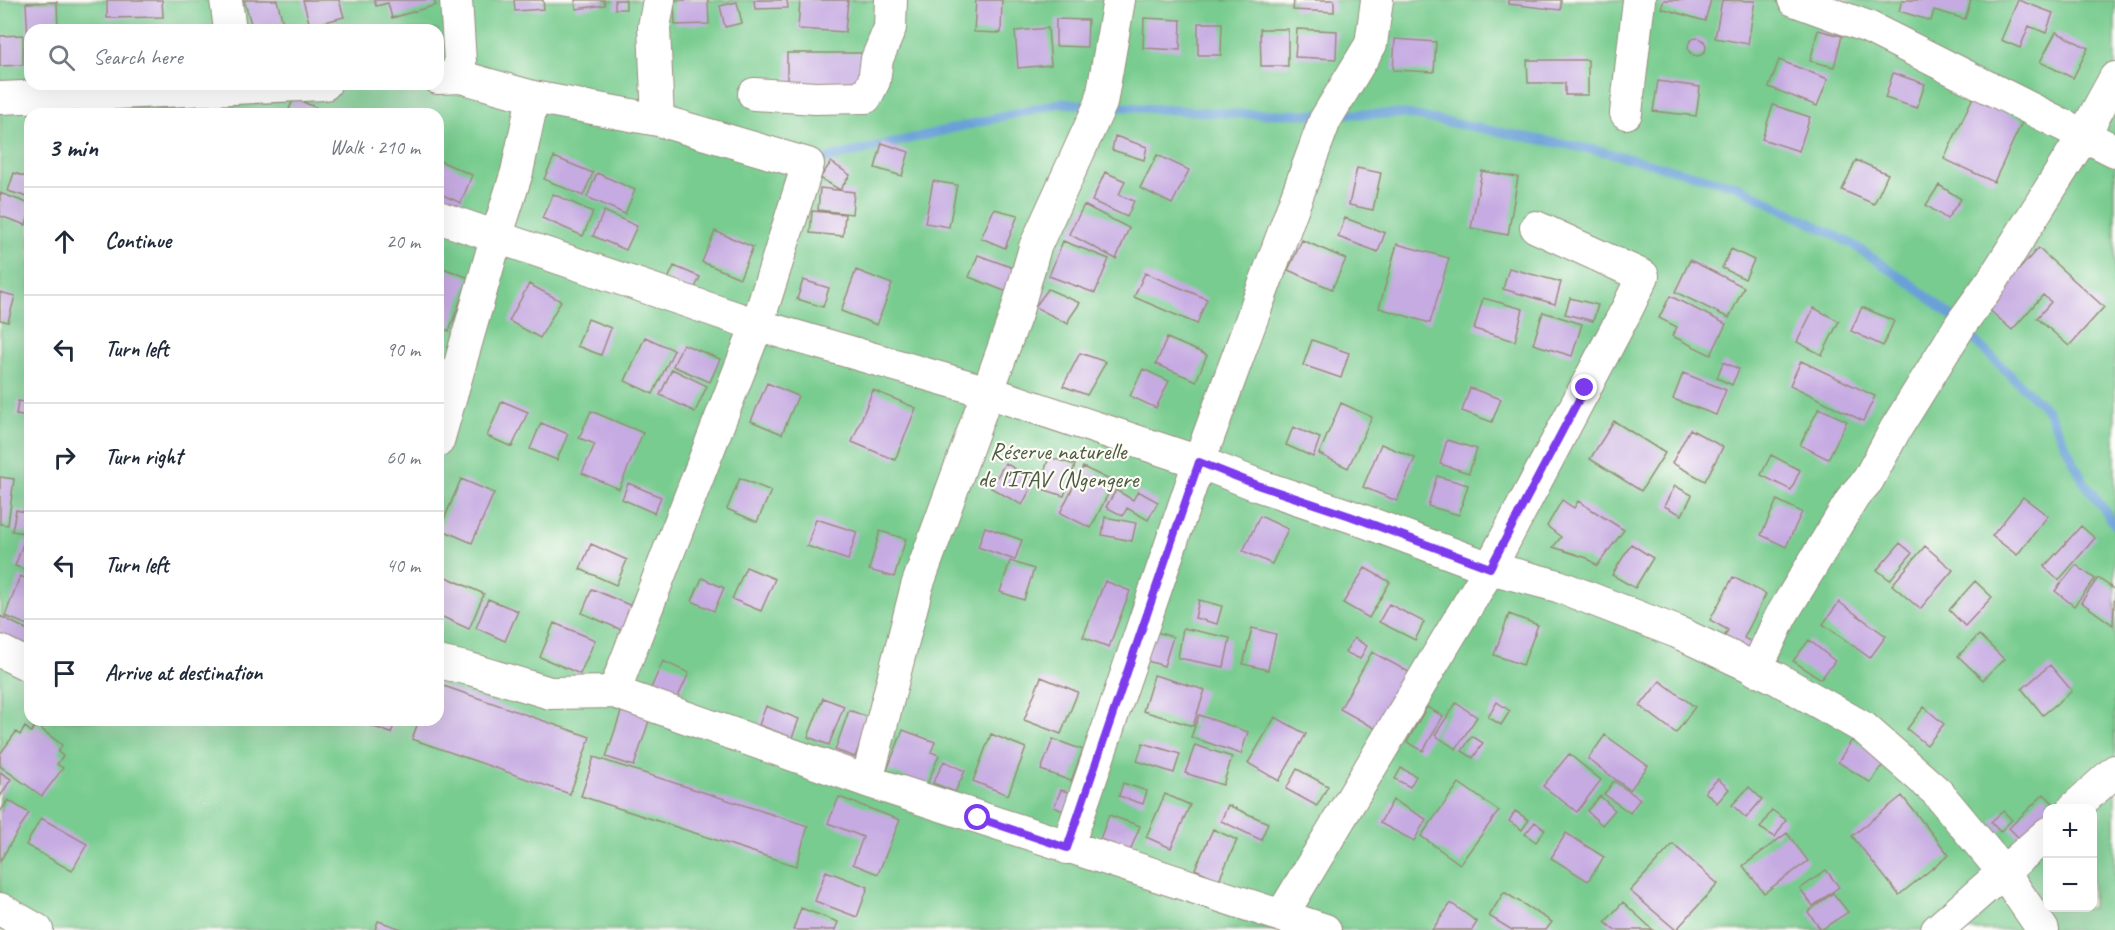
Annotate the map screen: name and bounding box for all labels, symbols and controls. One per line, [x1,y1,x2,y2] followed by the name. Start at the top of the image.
[24,24,444,90] search box
[45,41,78,74] icon: search
[93,43,183,71] text: Search here
[48,131,98,164] text: 3 min
[330,135,420,160] text: Walk · 210 m
[48,225,81,258] icon: ahead
[105,227,171,255] text: Continue
[386,229,420,254] text: 20 m
[48,333,81,366] icon: left
[105,335,169,363] text: Turn left
[386,337,420,362] text: 90 m
[1571,374,1597,400] route end
[978,436,1141,494] park label: Réserve naturelle de l'ITAV (Ngengere
[48,441,81,474] icon: right
[105,443,182,471] text: Turn right
[386,445,420,470] text: 60 m
[48,549,81,582] icon: left
[105,551,169,579] text: Turn left
[386,553,420,578] text: 40 m
[48,657,81,690] icon: arrive
[105,659,262,687] text: Arrive at destination
[964,804,990,830] route start
[2043,804,2097,912] map controls
[2043,804,2097,858] button: +
[2043,858,2097,912] button: −

